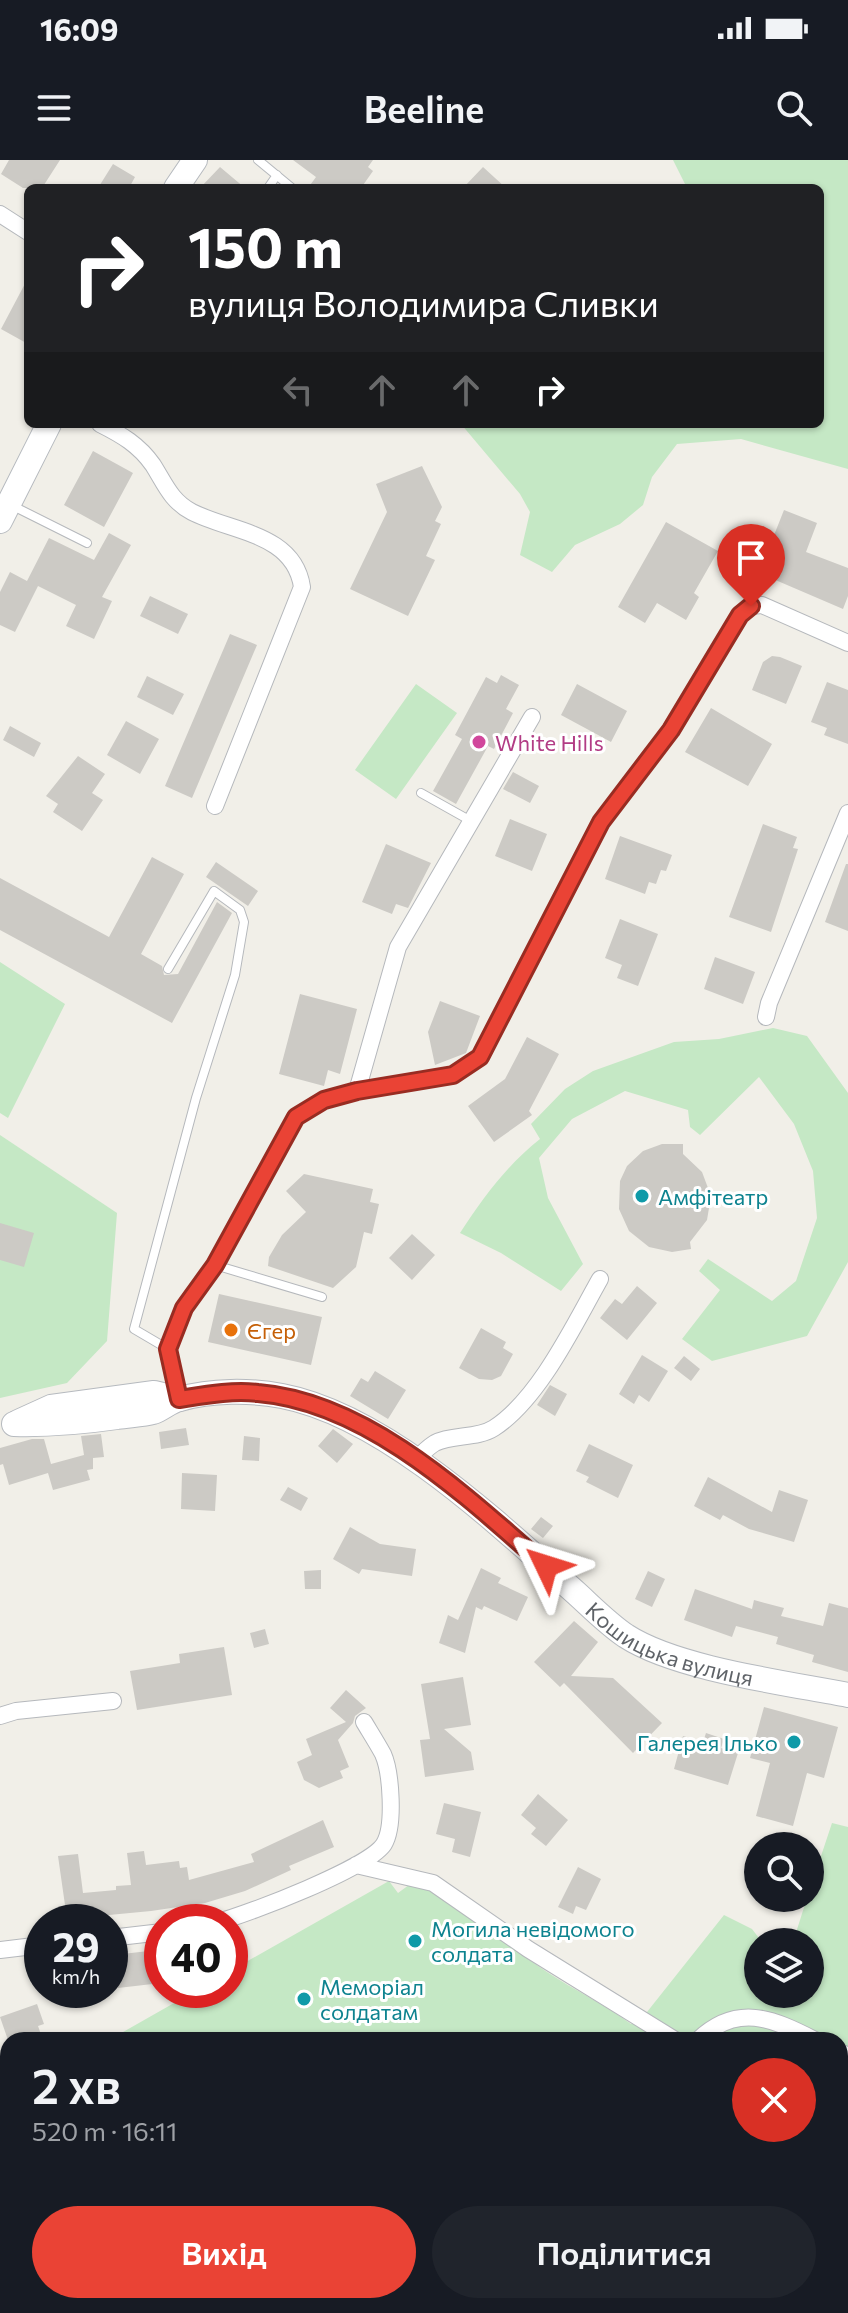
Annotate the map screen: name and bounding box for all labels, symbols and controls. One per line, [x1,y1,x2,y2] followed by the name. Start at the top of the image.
[40,10,118,47] text: 16:09
[32,86,76,130] icon: menu
[364,86,484,130] text: Beeline
[772,86,816,130] icon: search
[188,211,343,280] text: 150 m
[56,216,160,320] icon: right
[188,280,659,324] text: вулиця Володимира Сливки
[276,368,320,412] icon: left
[360,368,404,412] icon: ahead
[444,368,488,412] icon: ahead
[528,368,572,412] icon: right
[717,524,785,606] pin
[729,536,773,580] icon: arrive
[495,729,604,756] place label: White Hills
[470,733,488,751] marker: White Hills
[658,1183,768,1210] place label: Амфітеатр
[633,1187,651,1205] marker: Амфітеатр
[247,1317,296,1344] place label: Єгер
[222,1321,240,1339] marker: Єгер
[504,1524,588,1608] position arrow
[581,1596,756,1691] street label: Кошицька вулиця
[637,1729,778,1756] place label: Галерея Ілько
[785,1733,803,1751] marker: Галерея Ілько
[744,1832,824,2008] map controls
[744,1832,824,1912] button: search
[144,1904,248,2008] speed limit sign: 40
[431,1915,635,1967] place label: Могила невідомого солдата
[52,1921,100,1970] text: 29
[744,1928,824,2008] button: layers
[406,1932,424,1950] marker: Могила невідомого солдата
[52,1964,100,1988] text: km/h
[320,1973,424,2025] place label: Меморіал солдатам
[295,1990,313,2008] marker: Меморіал солдатам
[32,2055,121,2114] text: 2 хв
[732,2058,816,2142] button: close
[32,2115,177,2146] text: 520 m · 16:11
[32,2206,416,2298] button: Вихід
[432,2206,816,2298] button: Поділитися

